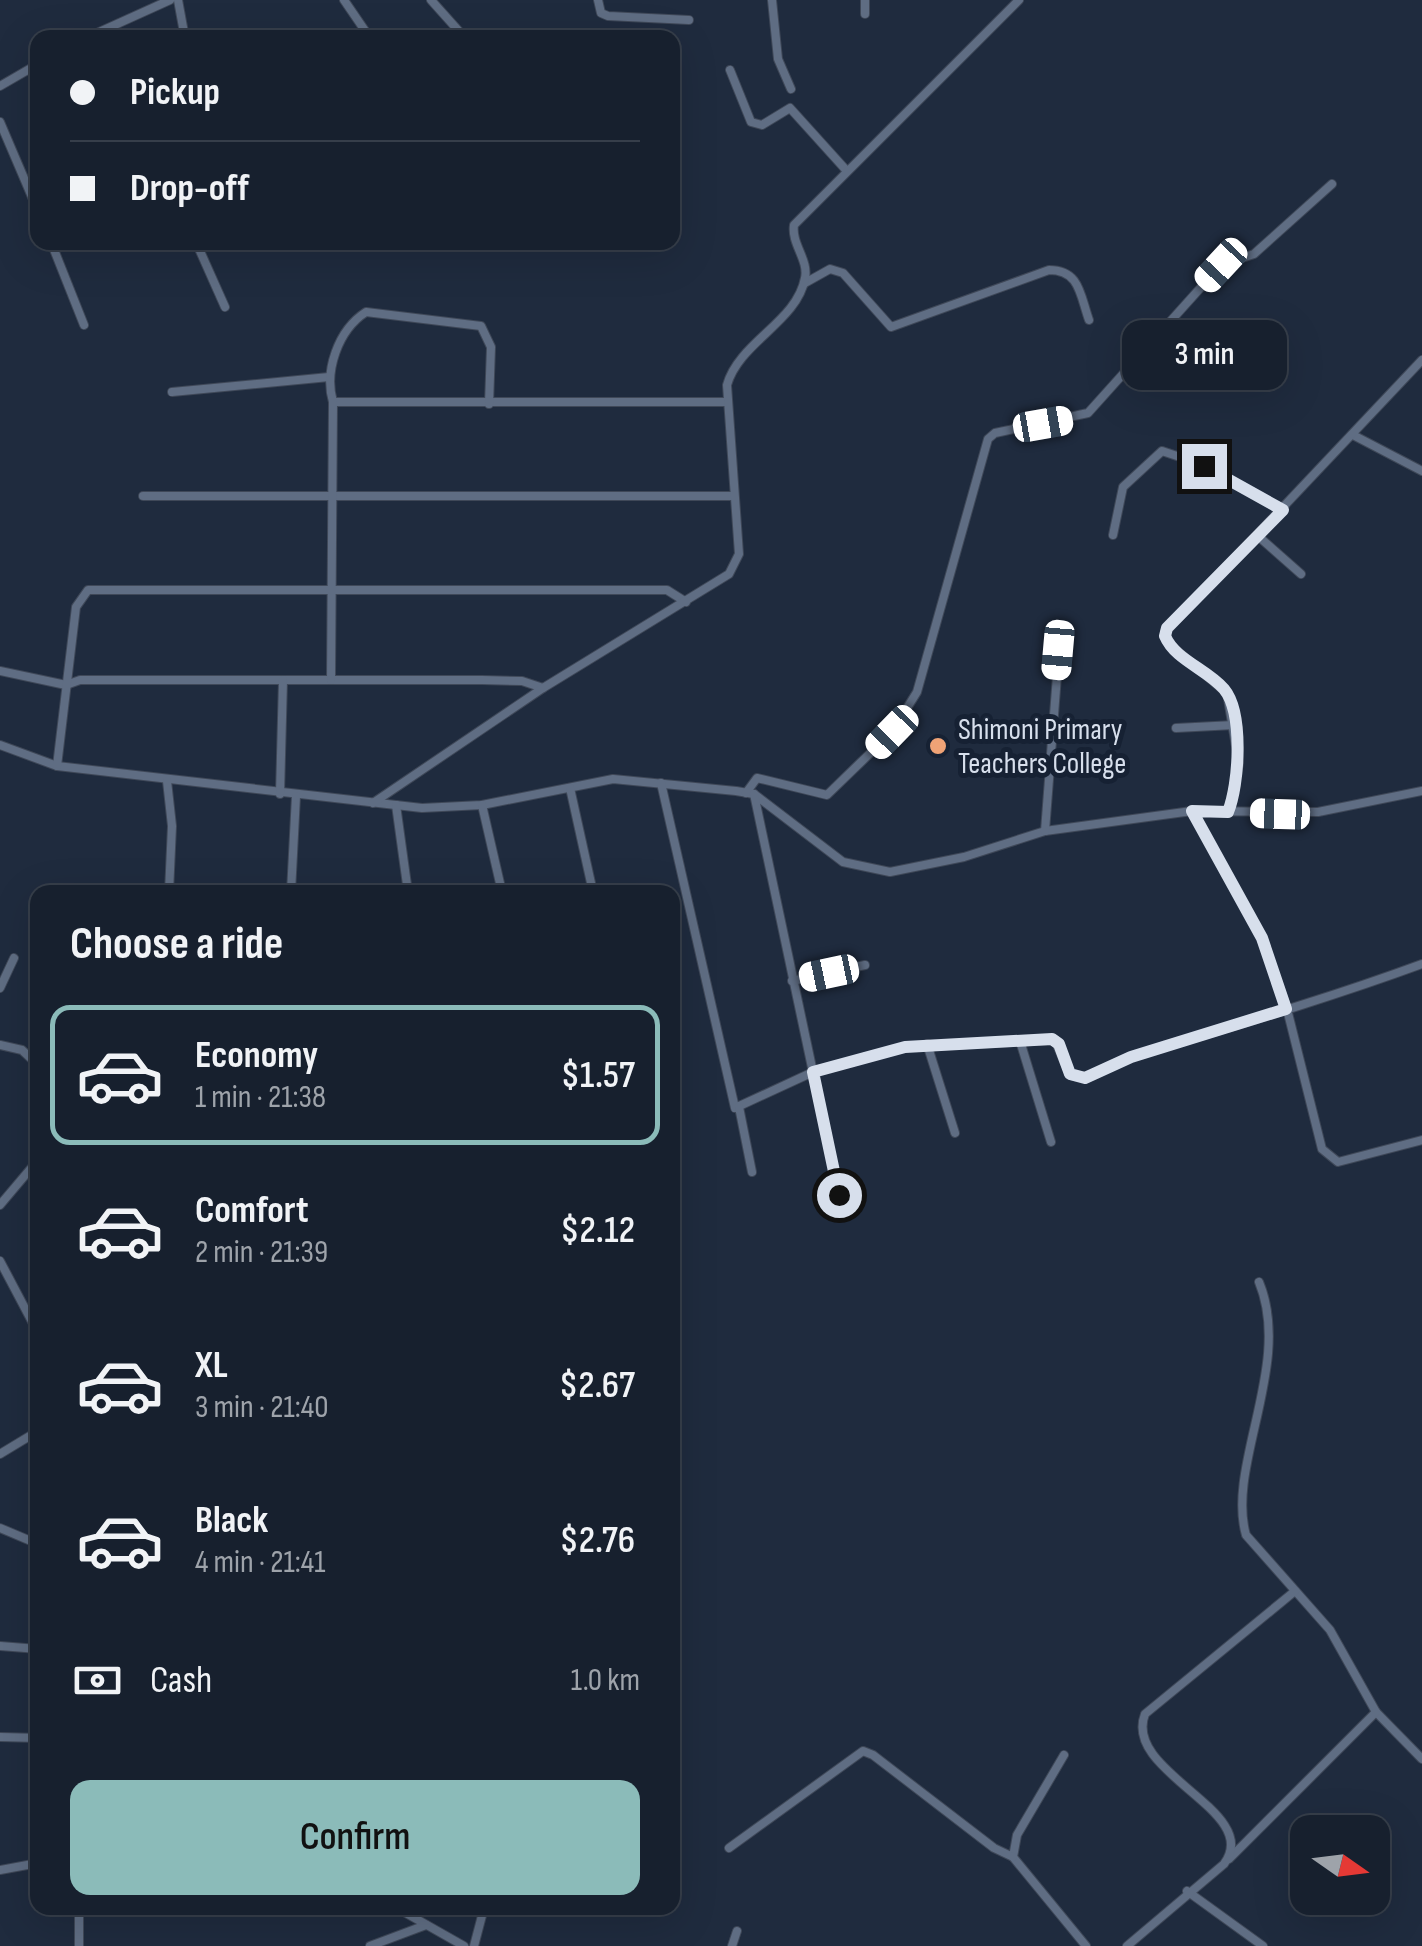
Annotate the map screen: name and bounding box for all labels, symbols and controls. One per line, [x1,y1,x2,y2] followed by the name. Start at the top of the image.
[130,70,220,115] text: Pickup
[130,166,249,211] text: Drop-off
[1190,233,1252,297] car
[1122,321,1286,391] callout: 3 min
[1174,335,1235,374] text: 3 min
[1011,404,1075,444] car
[1182,444,1227,489] route end
[1040,619,1076,681] car
[860,700,924,764] car
[958,712,1126,782] place label: Shimoni Primary Teachers College
[927,735,949,757] marker: Shimoni Primary Teachers College
[1249,798,1311,830] car
[70,917,283,972] text: Choose a ride
[797,952,861,994] car
[75,1030,165,1120] icon: car
[195,1033,318,1078] text: Economy
[561,1053,635,1098] text: $1.57
[195,1078,326,1117] text: 1 min · 21:38
[817,1173,862,1218] route start
[75,1185,165,1275] icon: car
[195,1188,309,1233] text: Comfort
[560,1208,635,1253] text: $2.12
[195,1233,328,1272] text: 2 min · 21:39
[75,1340,165,1430] icon: car
[195,1343,228,1388] text: XL
[559,1363,635,1408] text: $2.67
[195,1388,328,1427] text: 3 min · 21:40
[75,1495,165,1585] icon: car
[195,1498,268,1543] text: Black
[559,1518,635,1563] text: $2.76
[195,1543,325,1582] text: 4 min · 21:41
[70,1653,125,1708] icon: cash
[150,1658,212,1703] text: Cash
[571,1661,640,1700] text: 1.0 km
[70,1780,640,1895] button: Confirm
[1290,1815,1390,1915] north arrow
[1290,1815,1390,1915] map controls

